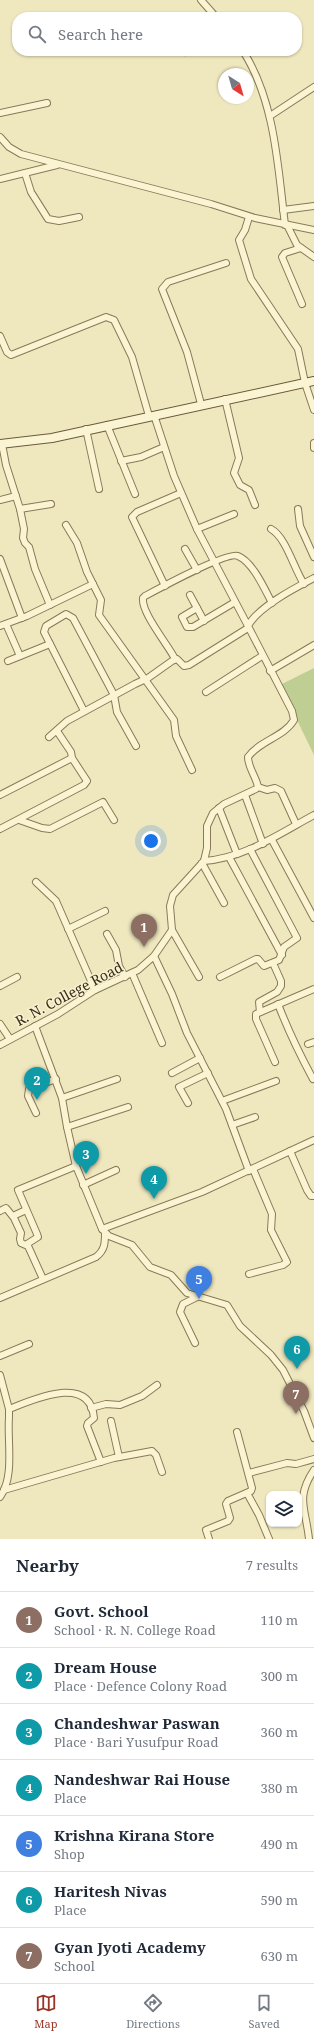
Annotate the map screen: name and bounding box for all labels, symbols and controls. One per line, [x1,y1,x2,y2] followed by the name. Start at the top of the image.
[12,12,302,56] search box
[26,23,48,45] icon: search
[58,24,143,44] text: Search here
[218,68,254,104] north arrow
[141,831,161,851] your location
[131,914,157,947] pin: 1
[12,957,126,1030] street label: R. N. College Road
[24,1067,50,1100] pin: 2
[73,1141,99,1174] pin: 3
[141,1166,167,1199] pin: 4
[186,1266,212,1299] pin: 5
[284,1336,310,1369] pin: 6
[283,1381,309,1414] pin: 7
[266,1491,302,1527] map controls
[266,1491,302,1527] button: layers
[16,1554,79,1577] text: Nearby
[246,1556,298,1574] text: 7 results
[54,1601,149,1621] text: Govt. School
[25,1611,33,1629] text: 1
[261,1611,298,1629] text: 110 m
[54,1621,216,1639] text: School · R. N. College Road
[54,1657,157,1677] text: Dream House
[25,1667,33,1685] text: 2
[261,1667,298,1685] text: 300 m
[54,1677,227,1695] text: Place · Defence Colony Road
[54,1713,220,1733] text: Chandeshwar Paswan
[25,1723,33,1741] text: 3
[261,1723,298,1741] text: 360 m
[54,1733,218,1751] text: Place · Bari Yusufpur Road
[54,1769,230,1789] text: Nandeshwar Rai House
[25,1779,33,1797] text: 4
[261,1779,298,1797] text: 380 m
[54,1789,87,1807] text: Place
[54,1825,214,1845] text: Krishna Kirana Store
[25,1835,33,1853] text: 5
[261,1835,298,1853] text: 490 m
[54,1845,85,1863] text: Shop
[54,1881,167,1901] text: Haritesh Nivas
[25,1891,33,1909] text: 6
[261,1891,298,1909] text: 590 m
[54,1901,87,1919] text: Place
[54,1937,206,1957] text: Gyan Jyoti Academy
[25,1947,33,1965] text: 7
[261,1947,298,1965] text: 630 m
[54,1957,95,1975] text: School
[34,1992,58,2031] tab: Map
[126,1992,180,2031] tab: Directions
[249,1992,280,2031] tab: Saved

